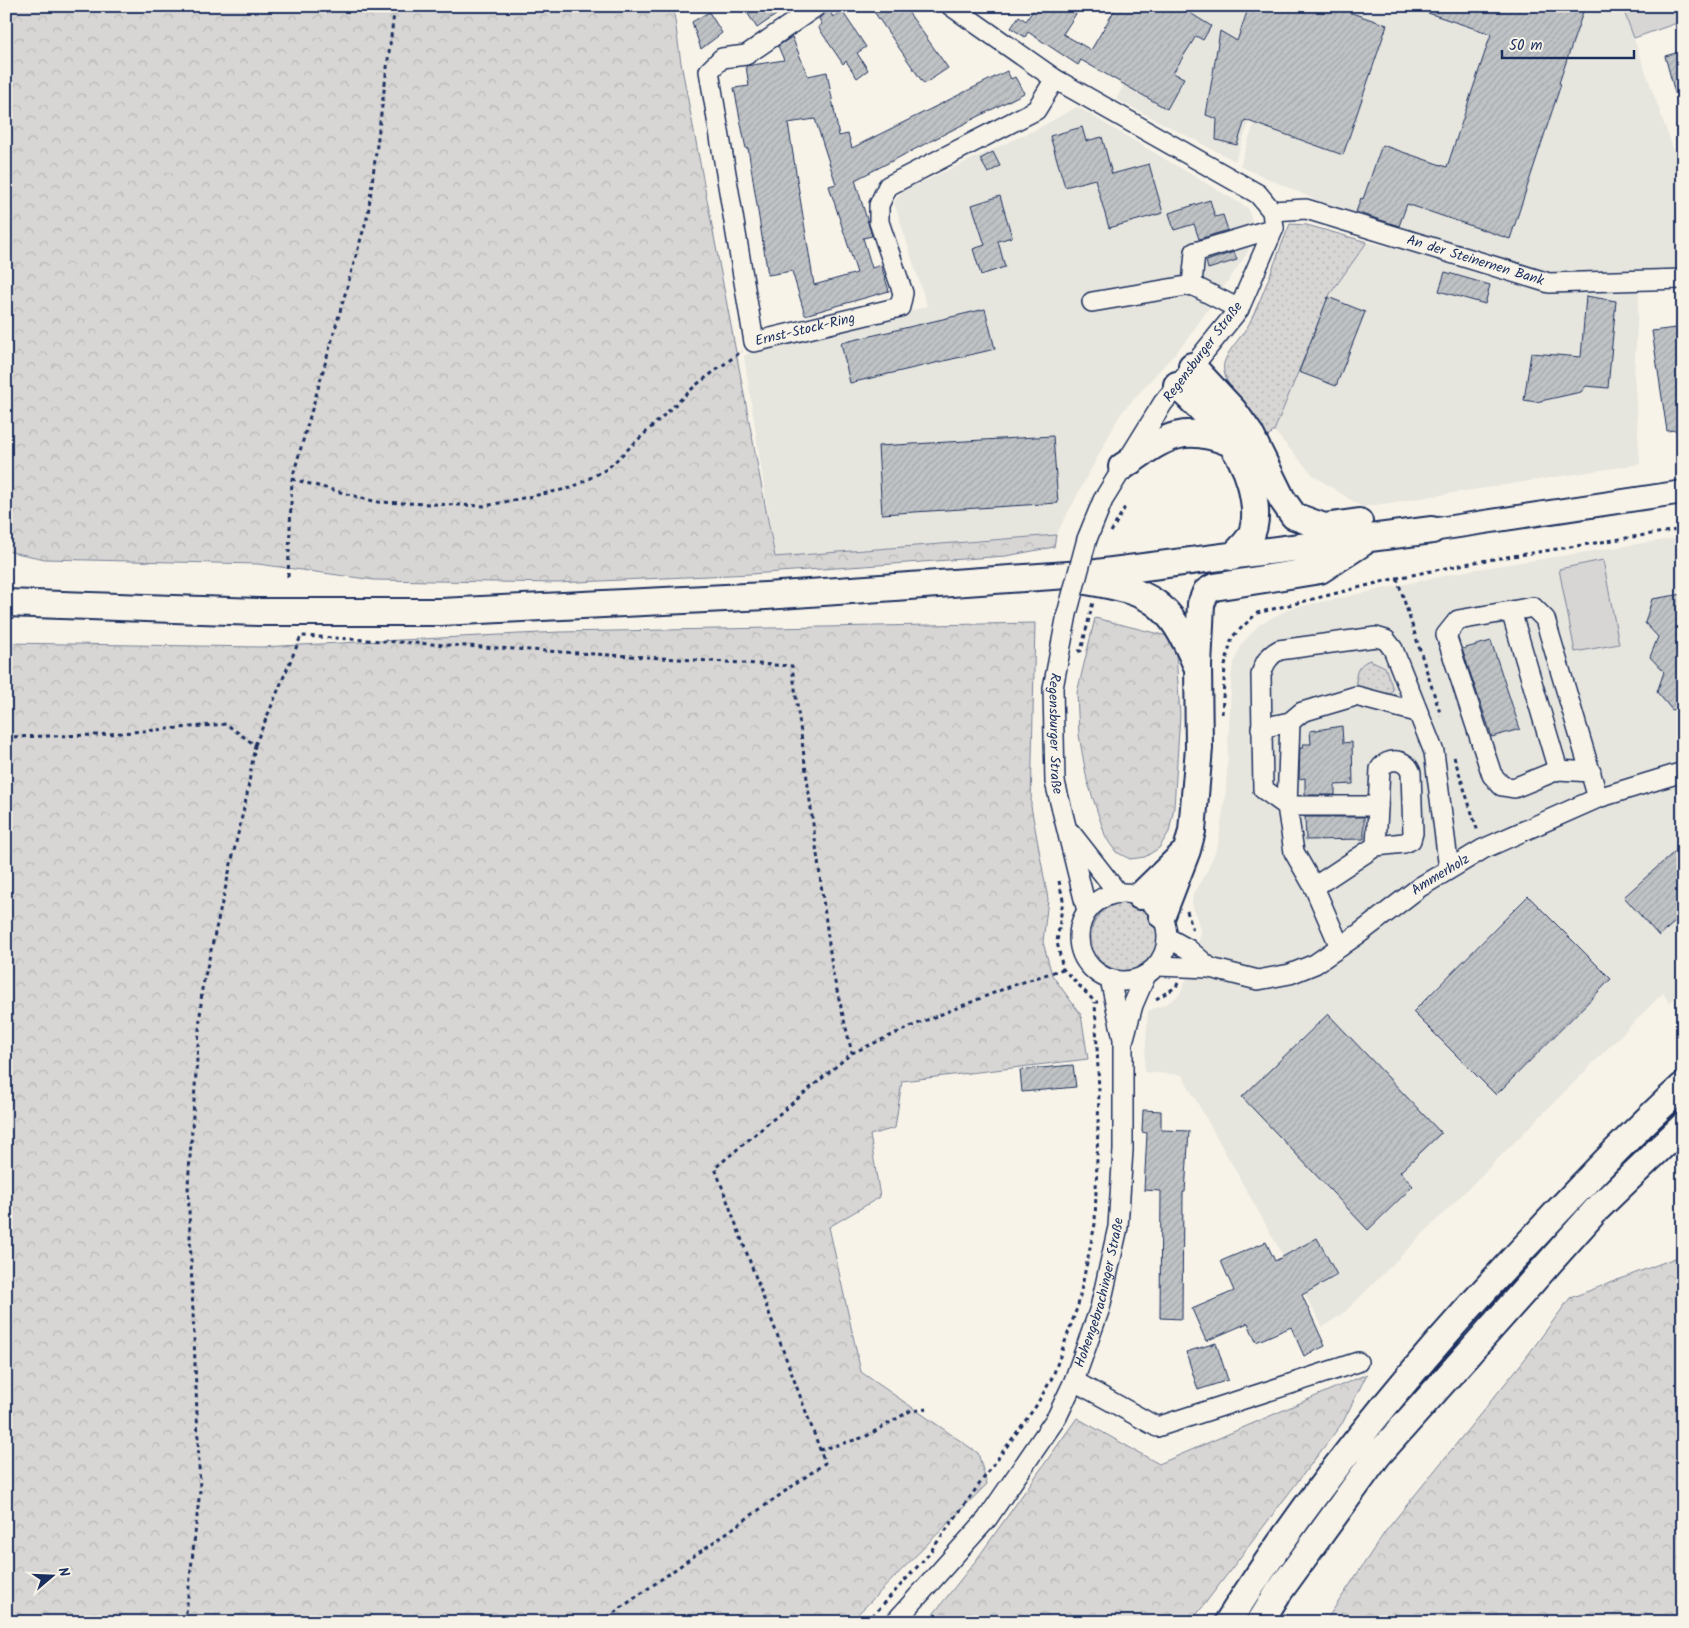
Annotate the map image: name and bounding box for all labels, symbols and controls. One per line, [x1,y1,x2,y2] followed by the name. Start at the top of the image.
[1502,28,1634,60] scale bar
[1509,34,1543,58] text: 50 m
[1404,229,1547,292] street label: An der Steinernen Bank
[1158,296,1249,407] street label: Regensburger Straße
[753,307,857,352] street label: Ernst-Stock-Ring
[1042,671,1069,797] street label: Regensburger Straße
[1406,848,1474,901] street label: Ammerholz
[1069,1216,1130,1371] street label: Hohengebrachinger Straße
[28,1550,78,1600] north arrow
[52,1564,75,1580] text: N

